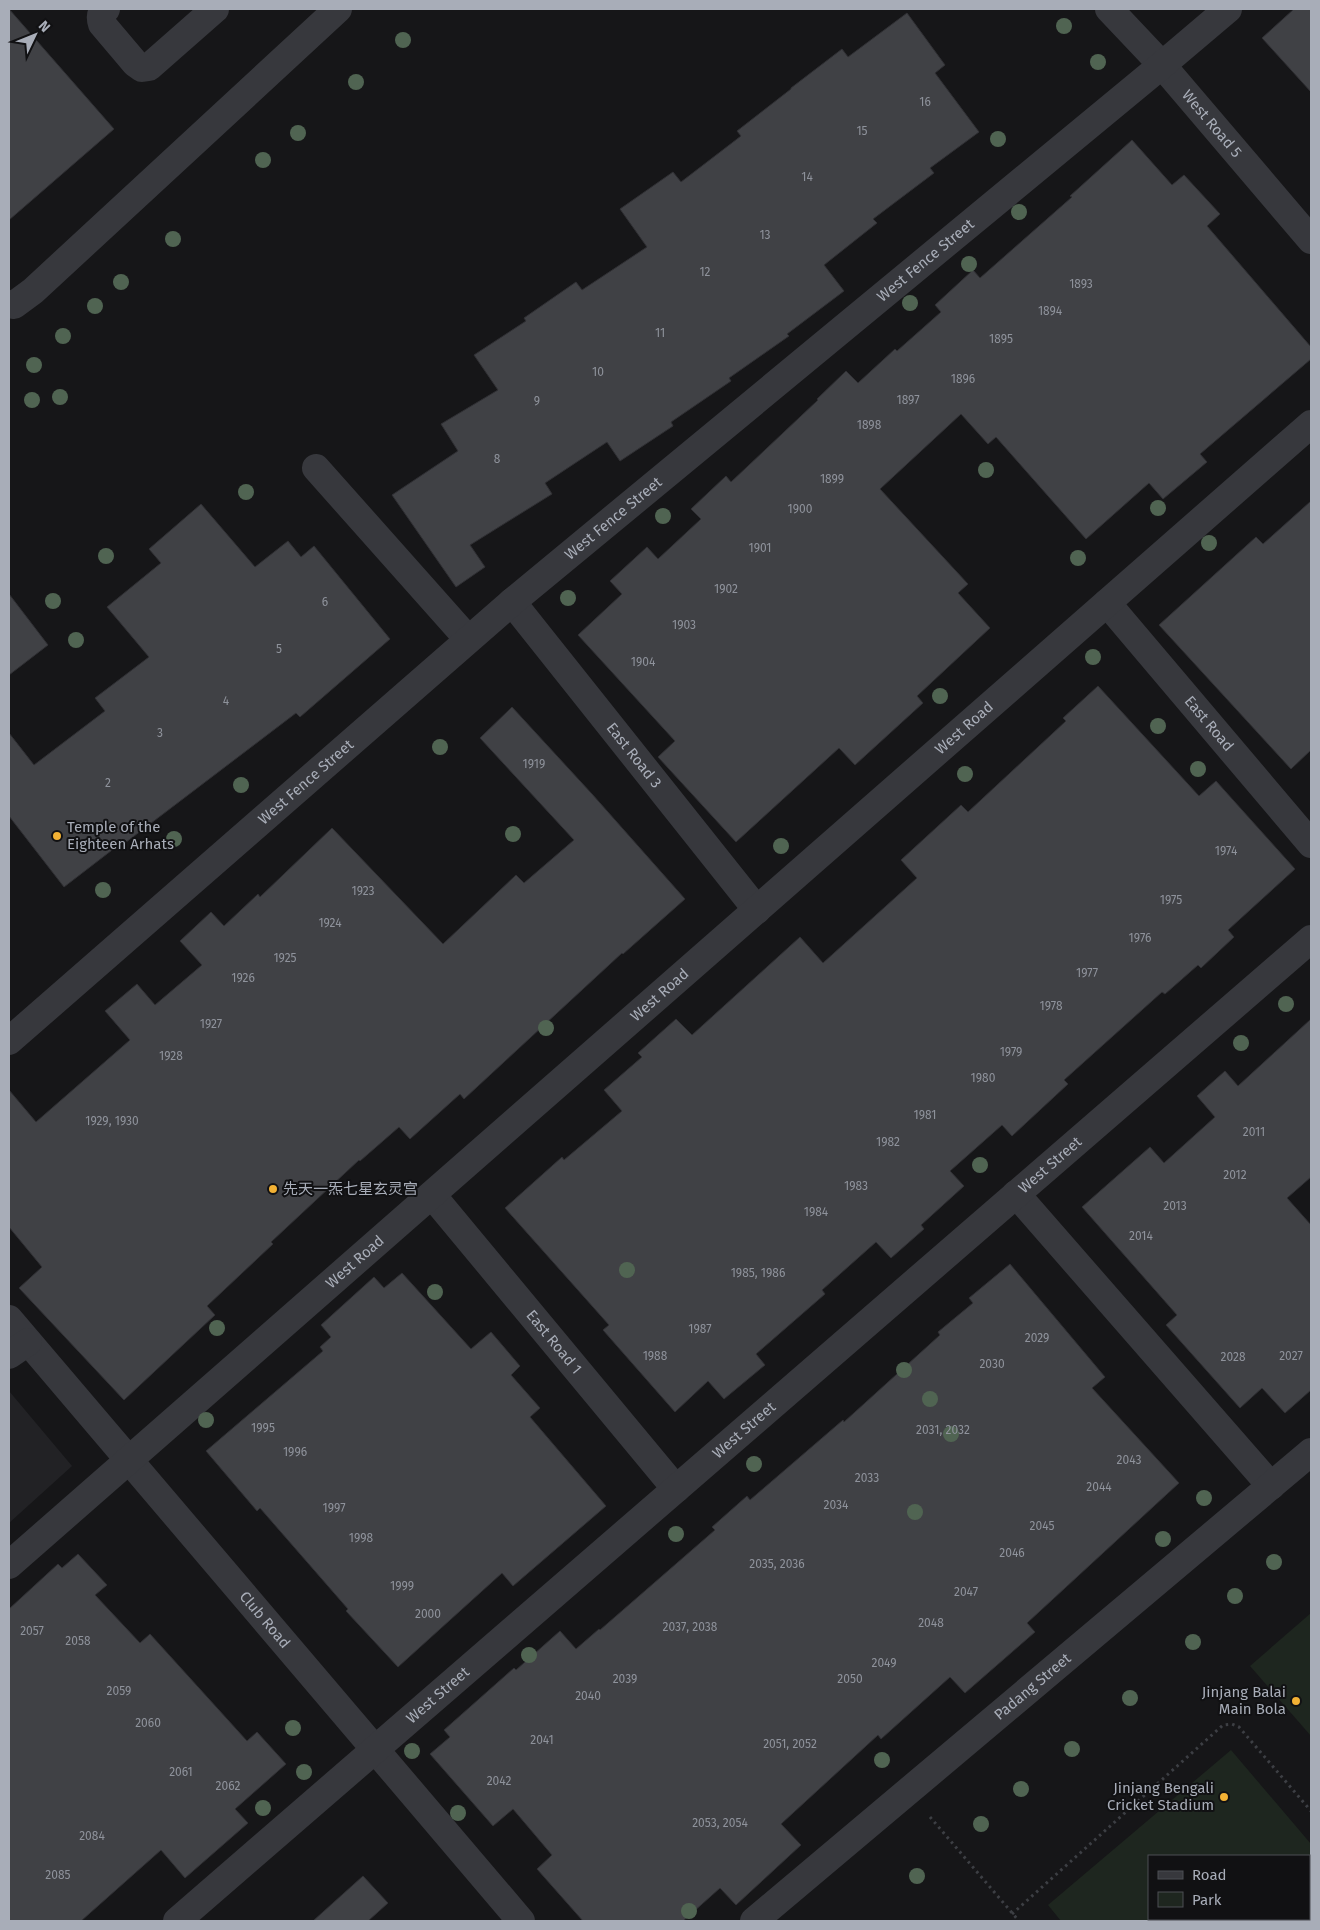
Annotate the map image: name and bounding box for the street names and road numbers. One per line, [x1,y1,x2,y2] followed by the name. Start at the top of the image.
[1178,86,1246,161] street label: West Road 5
[873,215,978,306] street label: West Fence Street
[561,473,666,564] street label: West Fence Street
[1181,692,1238,755] street label: East Road
[931,698,997,758] street label: West Road
[603,719,665,792] street label: East Road 3
[255,735,358,828] street label: West Fence Street
[627,965,692,1025] street label: West Road
[1015,1132,1086,1197] street label: West Street
[322,1231,388,1292] street label: West Road
[522,1306,586,1378] street label: East Road 1
[709,1397,780,1462] street label: West Street
[236,1588,294,1652] street label: Club Road
[990,1649,1075,1724] street label: Padang Street
[403,1663,473,1727] street label: West Street

